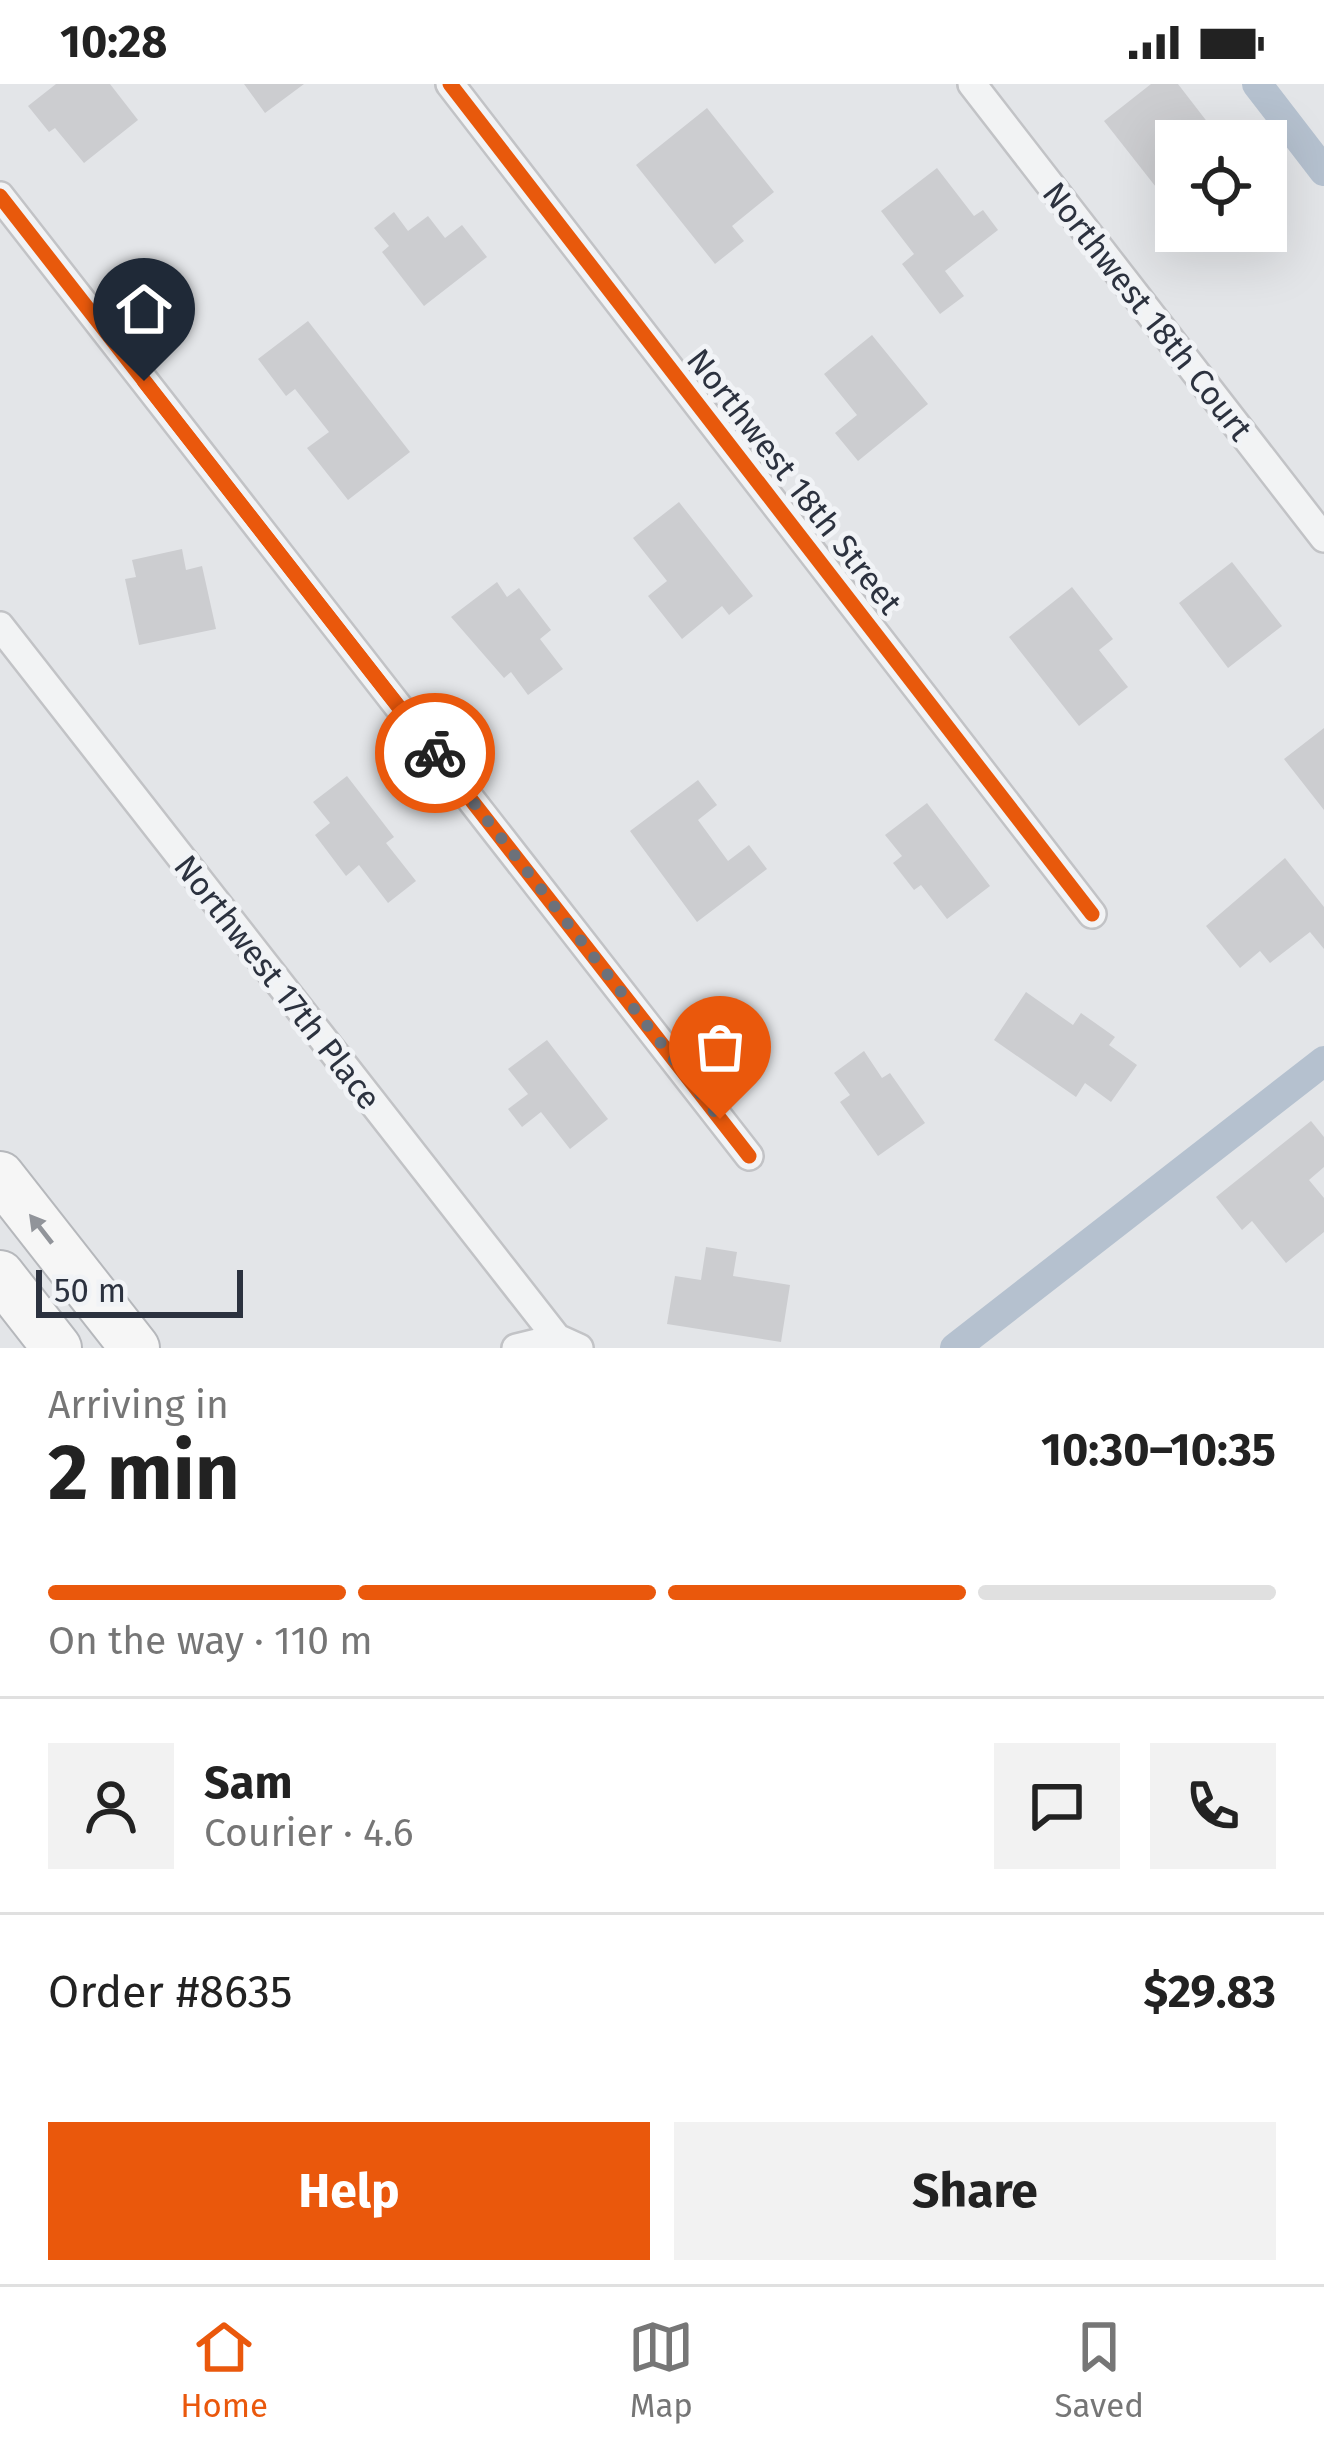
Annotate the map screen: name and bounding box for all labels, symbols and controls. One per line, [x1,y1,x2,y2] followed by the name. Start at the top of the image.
[60,15,167,69] text: 10:28
[1155,120,1287,252] map controls
[1155,120,1287,252] button: locate
[1034,174,1261,449] street label: Northwest 18th Court
[93,258,195,381] pin
[111,276,177,342] icon: home
[678,341,910,622] street label: Northwest 18th Street
[375,693,495,813] courier
[402,720,468,786] icon: bike
[165,847,389,1118] street label: Northwest 17th Place
[669,996,771,1119] pin
[687,1014,753,1080] icon: bag
[30,1213,54,1244] one-way arrow
[36,1264,243,1317] scale bar
[54,1271,126,1311] text: 50 m
[48,1382,229,1428] text: Arriving in
[1041,1423,1276,1477] text: 10:30–10:35
[48,1426,240,1520] text: 2 min
[48,1618,373,1664] text: On the way · 110 m
[48,1743,174,1869] button: person
[994,1743,1120,1869] button: chat
[1150,1743,1276,1869] button: phone
[204,1756,292,1810] text: Sam
[204,1810,413,1856] text: Courier · 4.6
[48,1965,293,2019] text: Order #8635
[1143,1965,1276,2019] text: $29.83
[48,2122,650,2260] button: Help
[674,2122,1276,2260] button: Share
[180,2314,268,2426] tab: Home
[628,2314,694,2426] tab: Map
[1055,2314,1144,2426] tab: Saved

